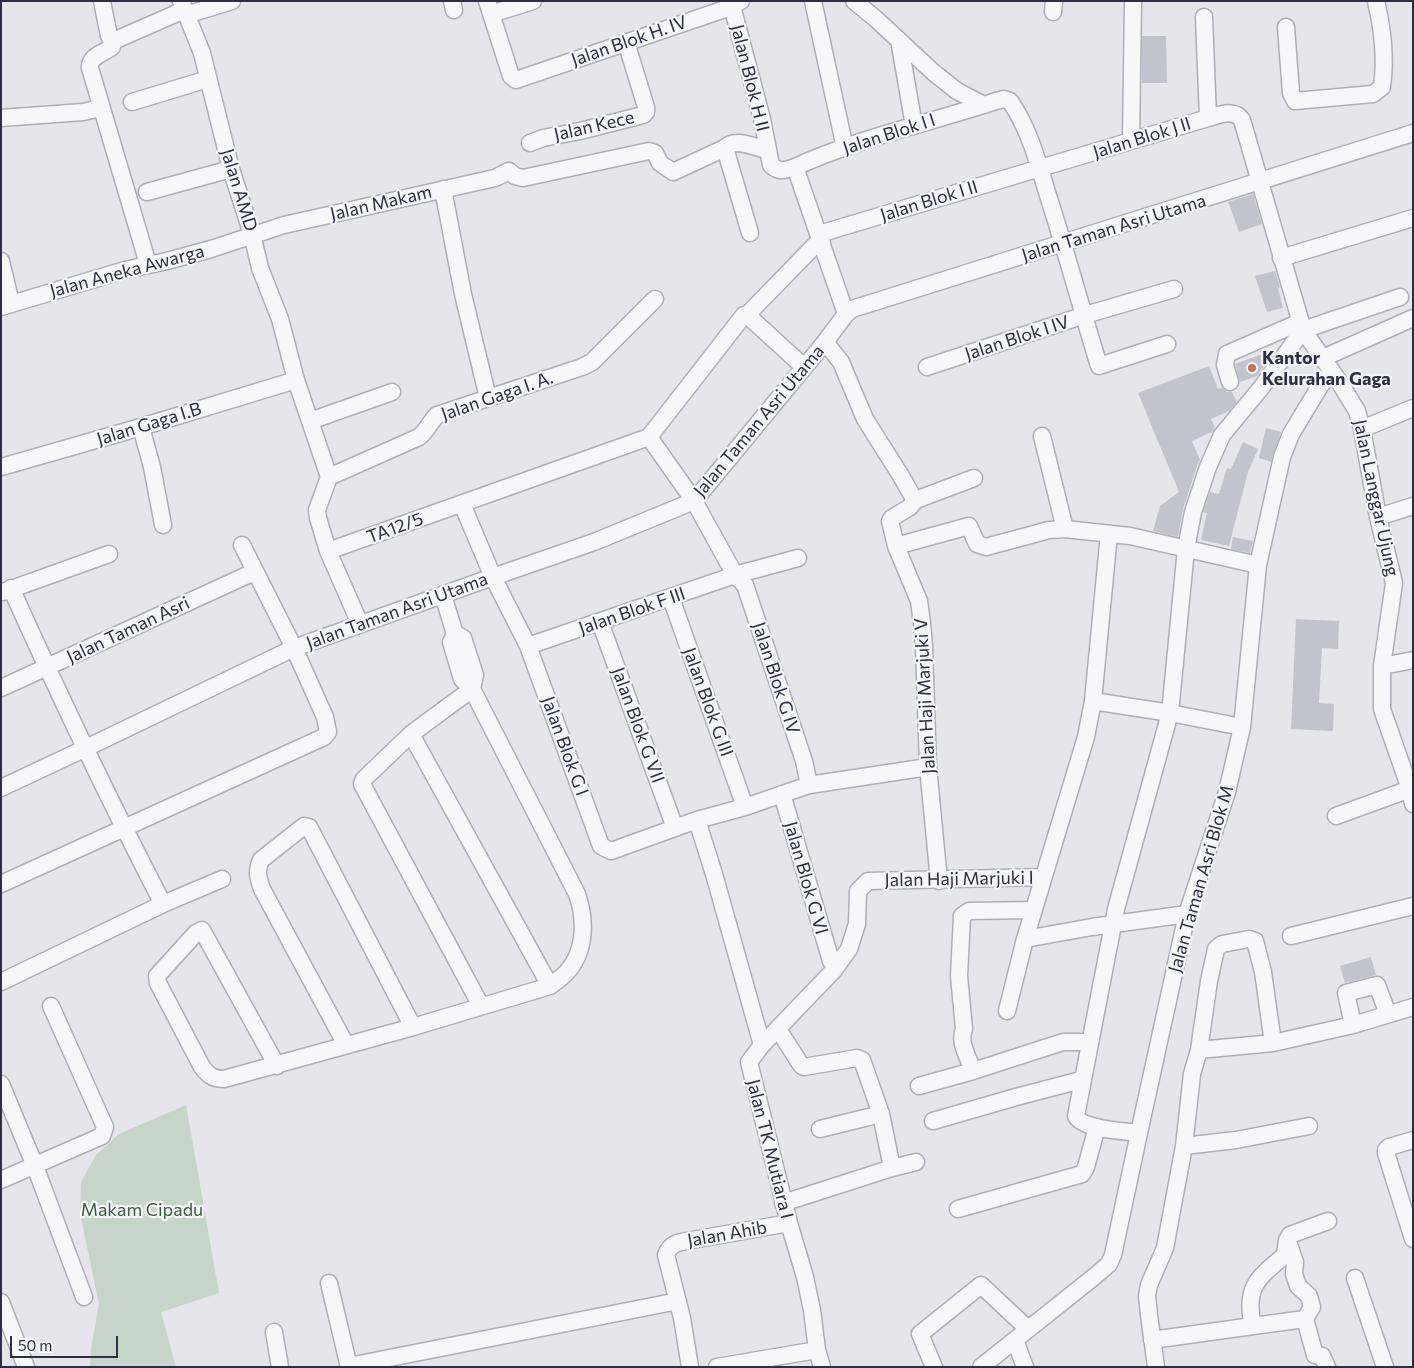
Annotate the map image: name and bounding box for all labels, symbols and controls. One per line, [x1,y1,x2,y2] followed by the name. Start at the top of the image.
[568,11,690,71] street label: Jalan Blok H. IV
[726,22,774,134] street label: Jalan Blok H II
[552,106,636,146] street label: Jalan Kece
[840,109,938,159] street label: Jalan Blok I I
[1090,113,1194,163] street label: Jalan Blok J II
[216,146,262,234] street label: Jalan AMD
[878,176,980,226] street label: Jalan Blok I II
[328,181,434,225] street label: Jalan Makam
[1019,190,1209,266] street label: Jalan Taman Asri Utama
[47,240,207,302] street label: Jalan Aneka Awarga
[962,311,1072,365] street label: Jalan Blok I IV
[689,341,829,501] street label: Jalan Taman Asri Utama
[1262,347,1391,389] place label: Kantor Kelurahan Gaga
[1246,362,1258,374] marker: Kantor Kelurahan Gaga
[438,367,556,425] street label: Jalan Gaga I. A.
[94,398,204,450] street label: Jalan Gaga I.B
[1349,418,1403,578] street label: Jalan Langgar Ujung
[364,508,426,548] street label: TA12/5
[303,568,491,654] street label: Jalan Taman Asri Utama
[576,583,688,639] street label: Jalan Blok F III
[63,592,193,668] street label: Jalan Taman Asri
[910,617,940,775] street label: Jalan Haji Marjuki V
[748,619,804,737] street label: Jalan Blok G IV
[678,645,738,759] street label: Jalan Blok G III
[607,664,669,786] street label: Jalan Blok G VII
[537,693,593,799] street label: Jalan Blok G I
[1164,783,1238,975] street label: Jalan Taman Asri Blok M
[780,819,832,937] street label: Jalan Blok G VI
[884,867,1034,891] street label: Jalan Haji Marjuki I
[742,1077,798,1221] street label: Jalan TK Mutiara I
[81,1199,203,1221] park label: Makam Cipadu
[686,1216,768,1252] street label: Jalan Ahib
[12,1326,120,1358] scale bar
[18,1336,52,1354] text: 50 m

